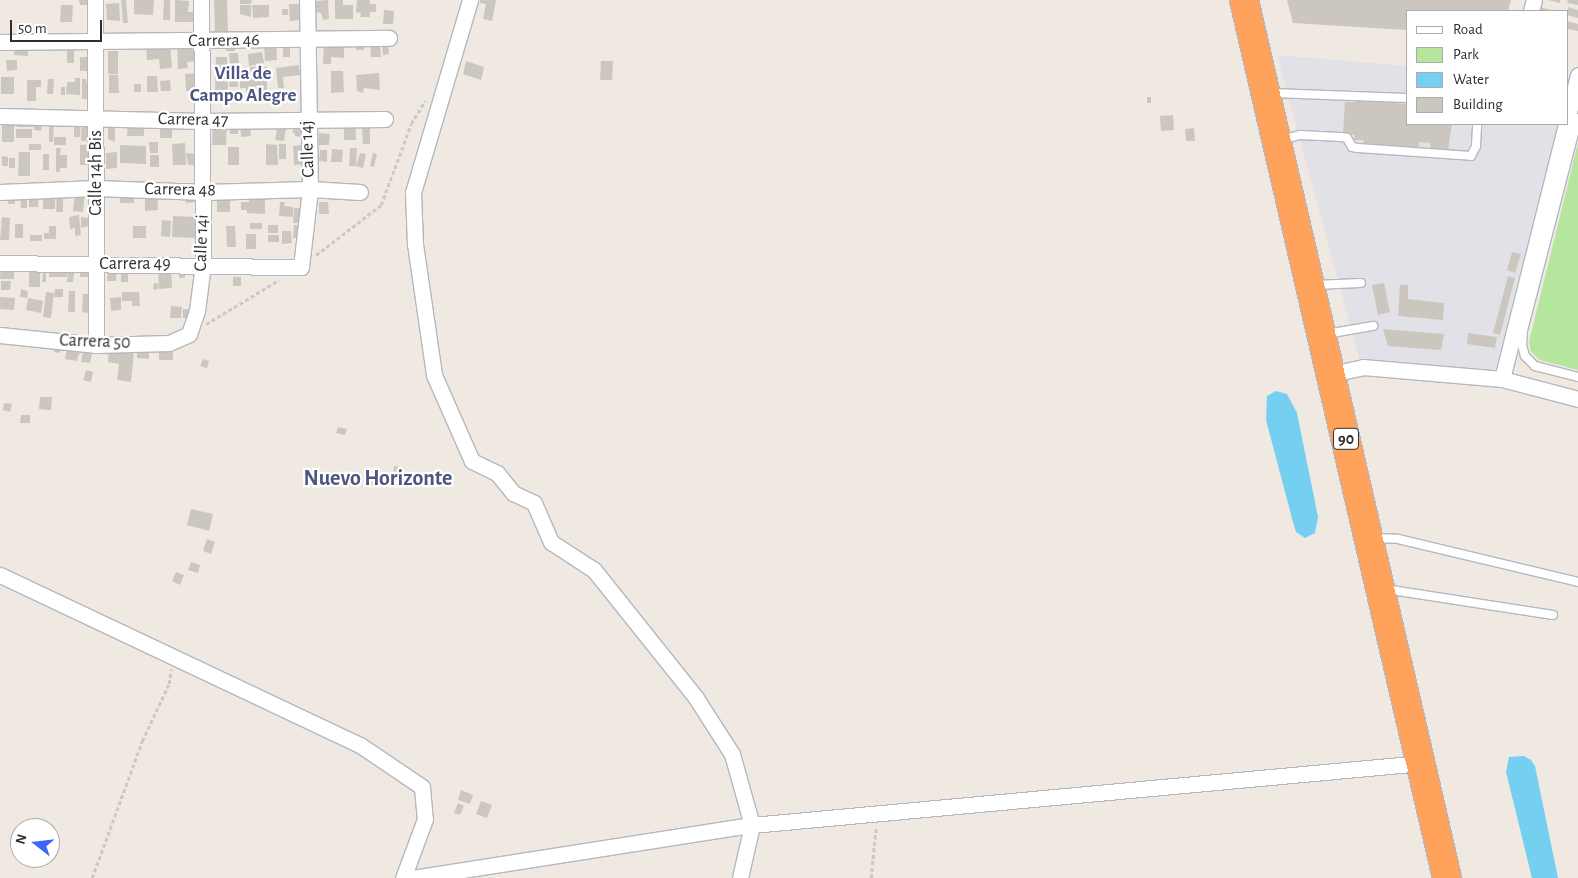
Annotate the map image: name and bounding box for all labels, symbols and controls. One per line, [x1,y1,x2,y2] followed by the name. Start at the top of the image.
[12,10,105,42] scale bar
[1406,10,1568,125] legend
[18,21,47,36] text: 50 m
[1453,22,1483,37] text: Road
[188,30,260,52] street label: Carrera 46
[1453,47,1479,62] text: Park
[190,63,296,107] district label: Villa de Campo Alegre
[1453,72,1489,87] text: Water
[1453,97,1503,112] text: Building
[158,109,228,131] street label: Carrera 47
[296,120,320,178] street label: Calle 14j
[85,130,107,216] street label: Calle 14h Bis
[144,179,216,201] street label: Carrera 48
[190,214,214,272] street label: Calle 14i
[99,253,171,275] street label: Carrera 49
[59,330,131,354] street label: Carrera 50
[1332,426,1360,452] road number: 90
[304,466,452,492] district label: Nuevo Horizonte
[10,818,60,868] north arrow
[13,833,30,846] text: N

